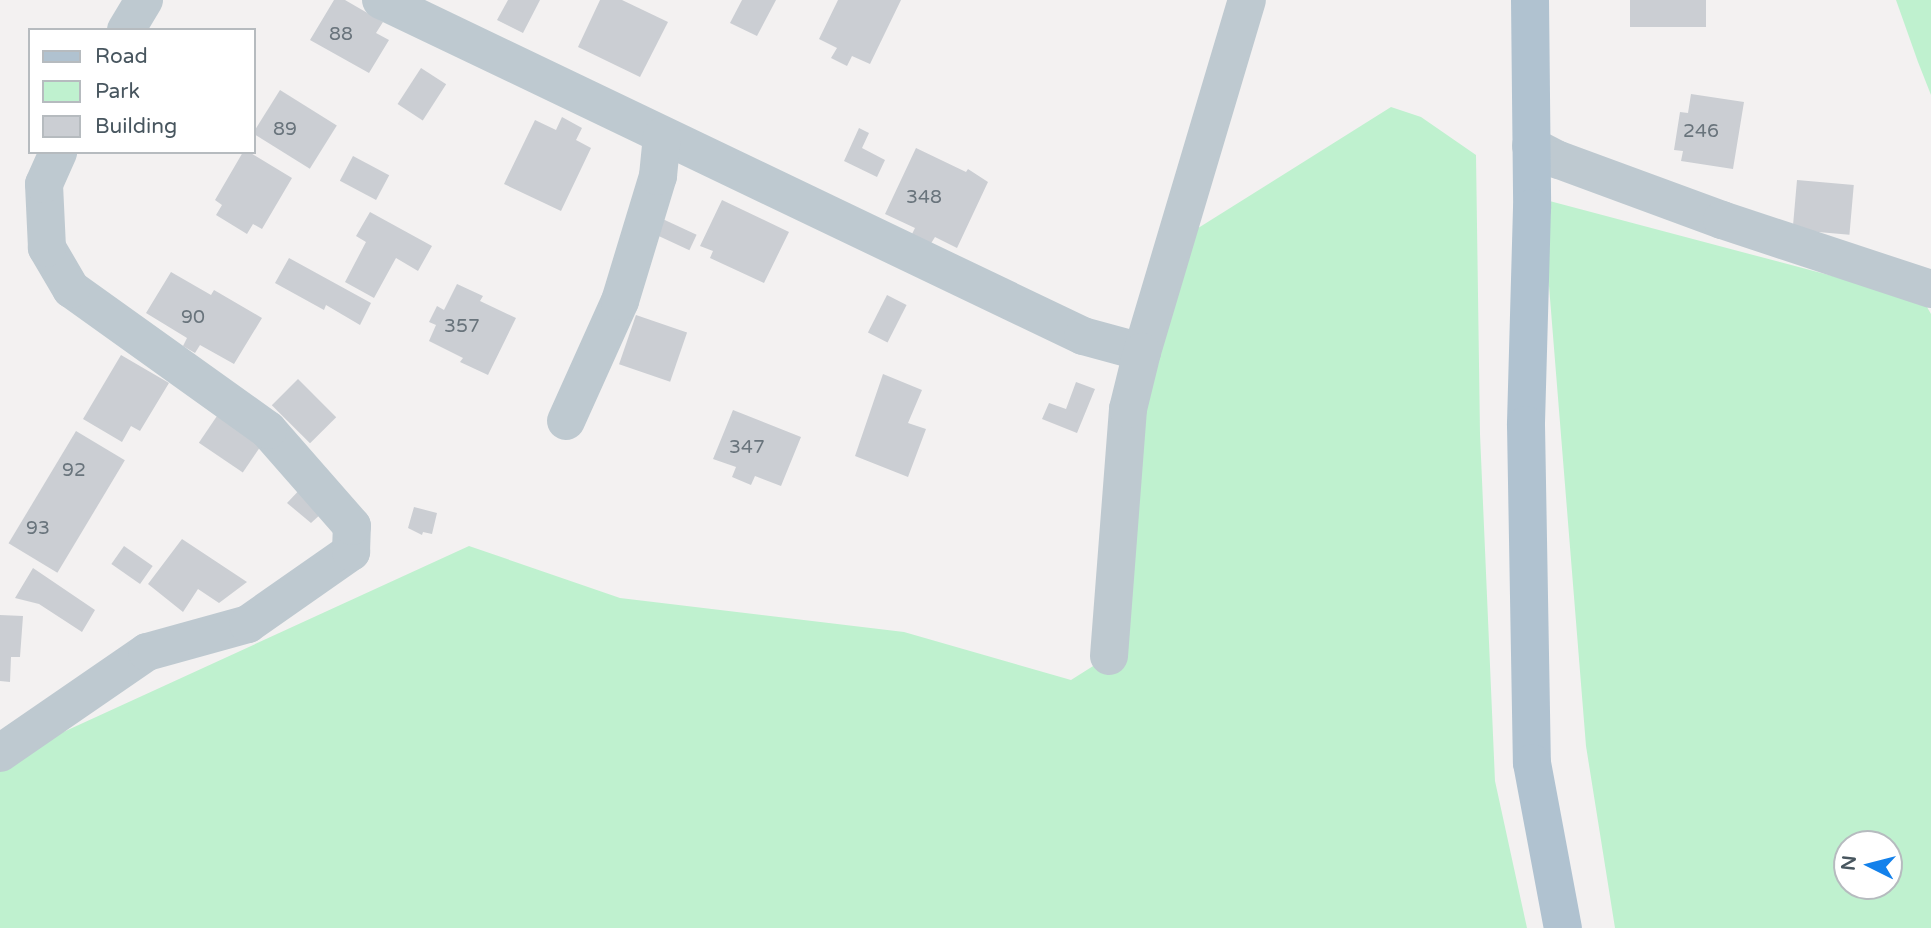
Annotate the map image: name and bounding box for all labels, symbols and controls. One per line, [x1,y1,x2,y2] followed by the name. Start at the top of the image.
[329,24,353,46] house number: 88
[28,28,256,154] legend
[95,44,148,69] text: Road
[95,79,140,104] text: Park
[95,114,177,139] text: Building
[273,119,297,141] house number: 89
[1683,121,1719,143] house number: 246
[906,187,942,209] house number: 348
[181,307,205,329] house number: 90
[444,316,480,338] house number: 357
[729,437,765,459] house number: 347
[62,460,86,482] house number: 92
[26,518,50,540] house number: 93
[1833,830,1903,900] north arrow
[1837,854,1861,872] text: N

